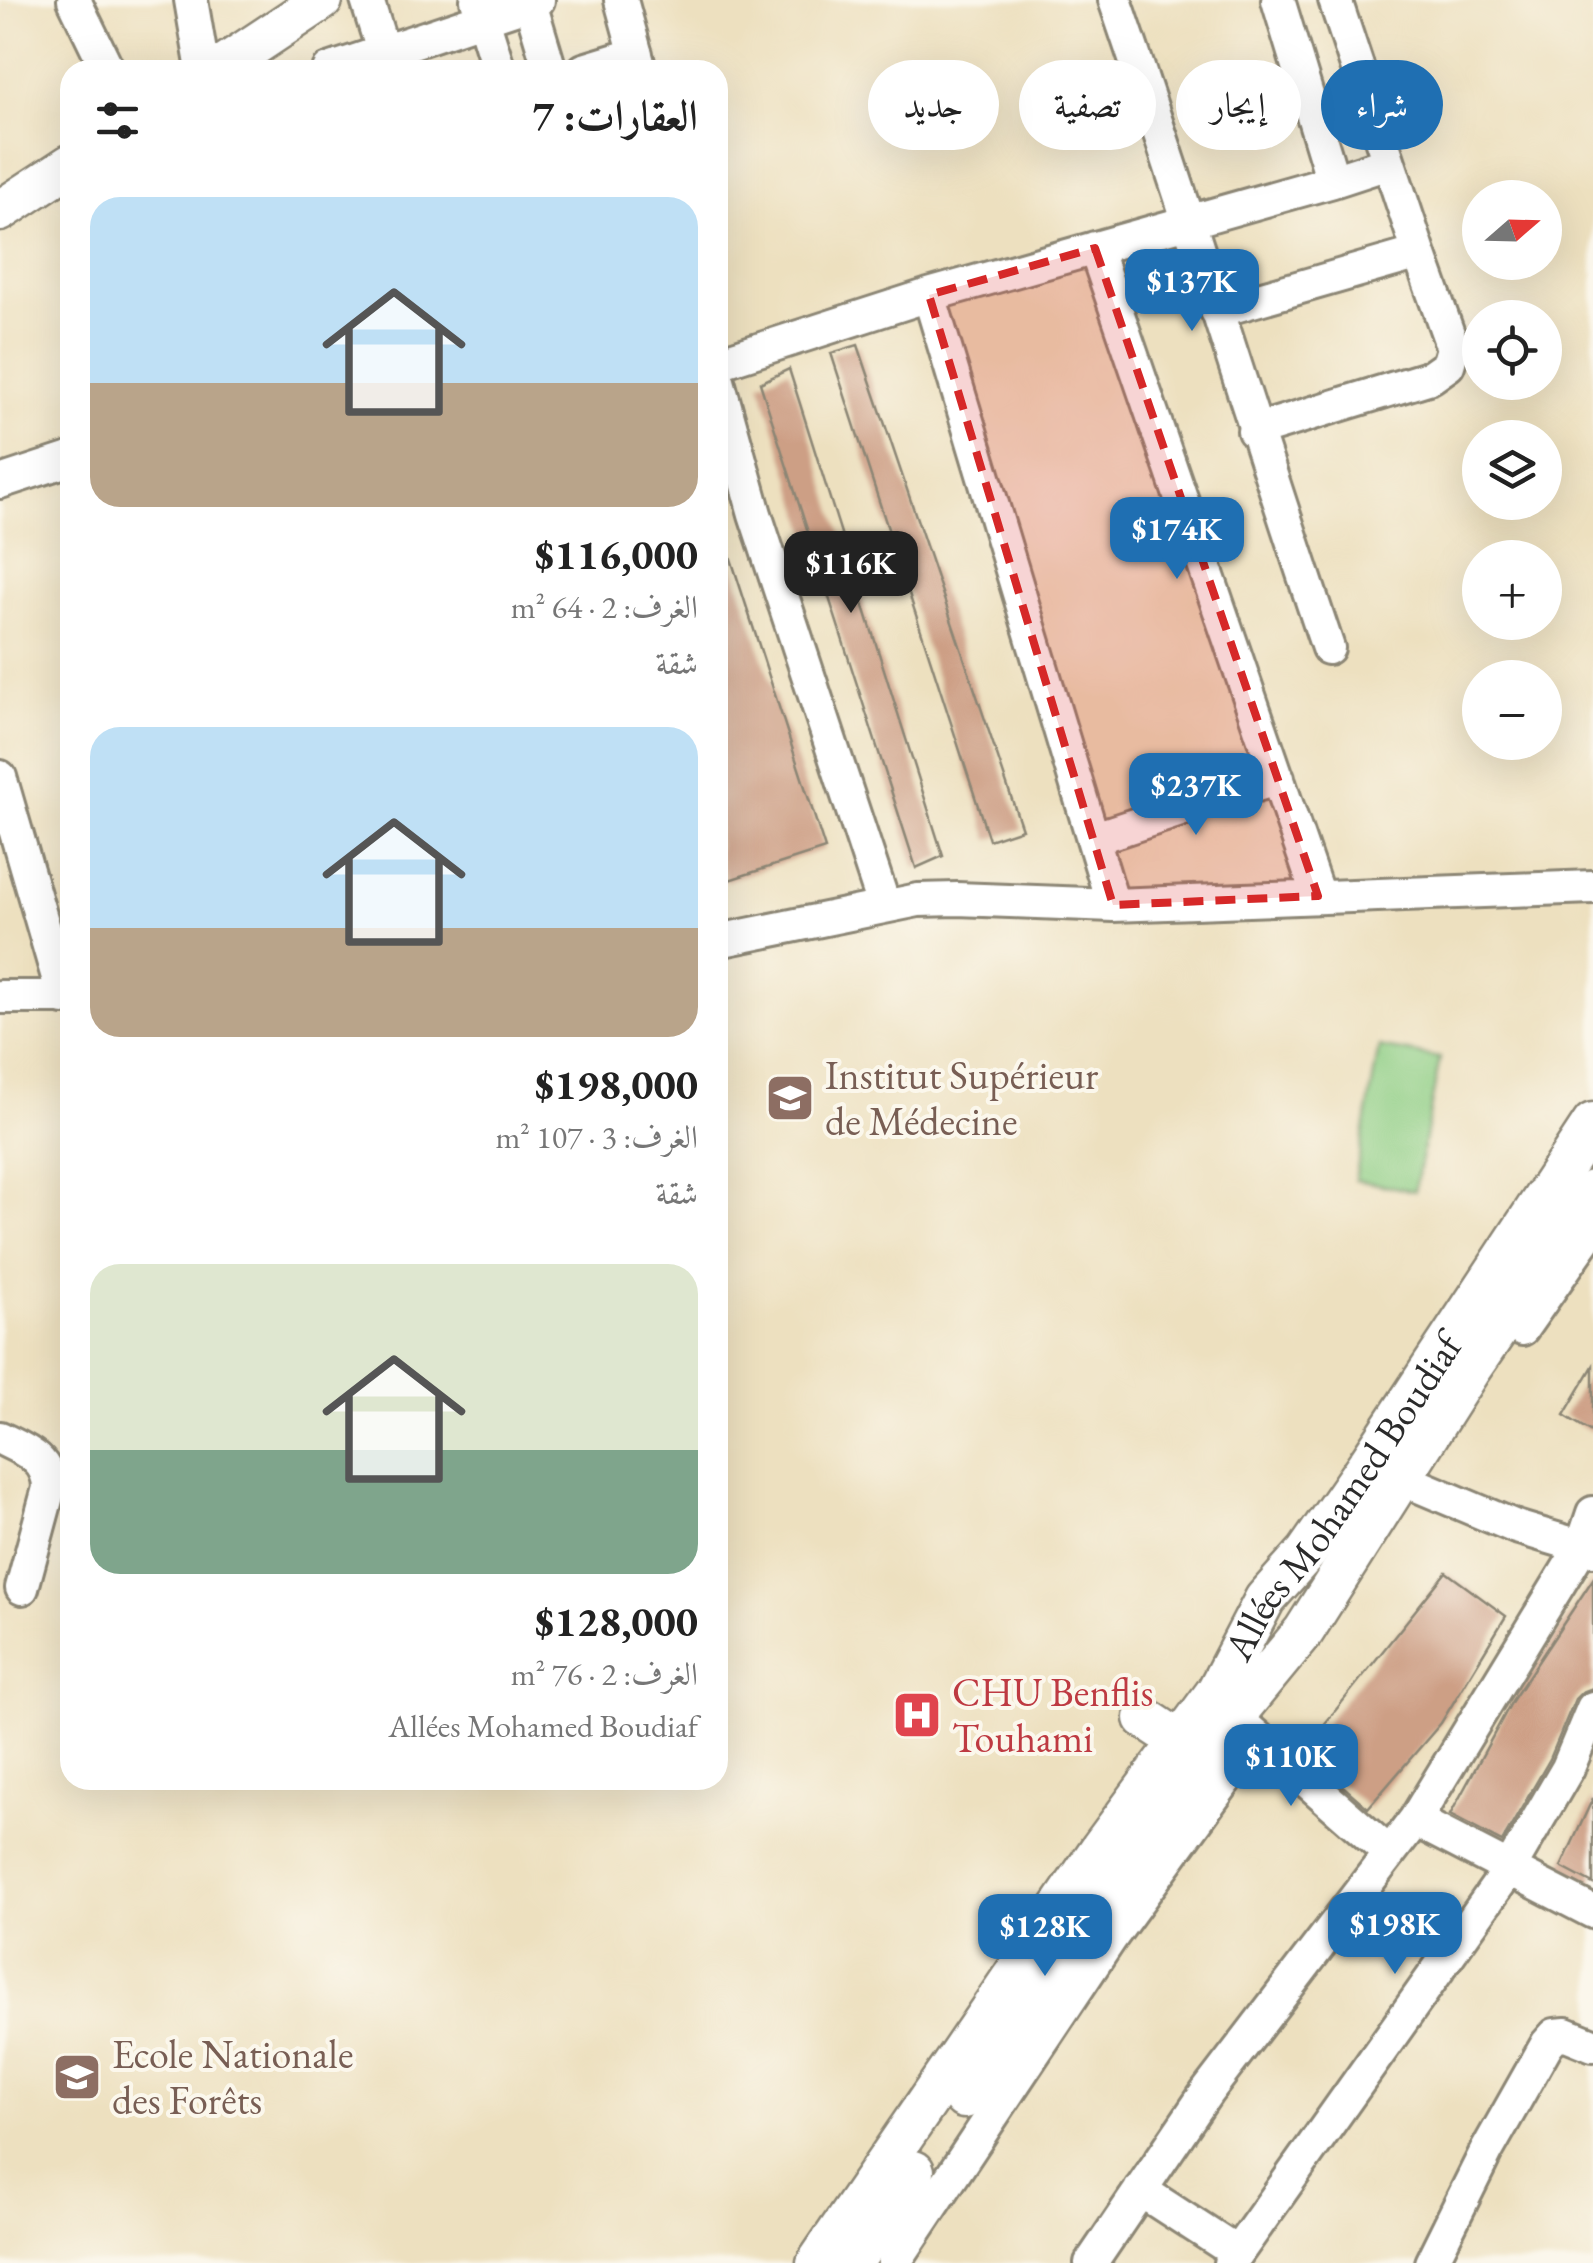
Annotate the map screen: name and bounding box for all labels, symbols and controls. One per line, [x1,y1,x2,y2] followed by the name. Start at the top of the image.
[868,60,999,150] chip: جديد
[1019,60,1156,150] chip: تصفية
[1176,60,1301,150] chip: إيجار
[1321,60,1443,150] chip: شراء
[532,88,698,143] text: العقارات: 7
[90,93,145,148] icon: filters
[1462,180,1562,280] north arrow
[1462,180,1562,760] map controls
[1122,249,1262,334] pin: $137K
[1147,260,1237,302] text: $137K
[304,262,484,442] icon: home
[1462,300,1562,400] button: locate
[1462,420,1562,520] button: layers
[1107,497,1247,582] pin: $174K
[1132,508,1222,550] text: $174K
[535,527,698,582] text: $116,000
[781,531,921,616] pin: $116K
[1462,540,1562,640] button: +
[806,542,896,584] text: $116K
[511,586,698,628] text: الغرف: 2 · 64 m²
[656,642,698,684] text: شقة
[1462,660,1562,760] button: −
[1126,753,1266,838] pin: $237K
[1151,764,1241,806] text: $237K
[304,792,484,972] icon: home
[825,1049,1099,1147] place label: Institut Supérieur de Médecine
[535,1057,698,1112] text: $198,000
[764,1072,816,1124] school or university icon: Institut Supérieur de Médecine
[495,1116,698,1158] text: الغرف: 3 · 107 m²
[656,1172,698,1214] text: شقة
[1211,1319,1476,1670] street label: Allées Mohamed Boudiaf
[304,1329,484,1509] icon: home
[535,1594,698,1649] text: $128,000
[511,1653,698,1695] text: الغرف: 2 · 76 m²
[952,1666,1153,1764] place label: CHU Benflis Touhami
[891,1689,943,1741] hospital icon: CHU Benflis Touhami
[388,1705,698,1747] text: Allées Mohamed Boudiaf
[1221,1724,1361,1809] pin: $110K
[1246,1735,1336,1777] text: $110K
[1325,1892,1465,1977] pin: $198K
[975,1894,1115,1979] pin: $128K
[1350,1903,1440,1945] text: $198K
[1000,1905,1090,1947] text: $128K
[112,2028,354,2126] place label: Ecole Nationale des Forêts
[51,2051,103,2103] school or university icon: Ecole Nationale des Forêts

